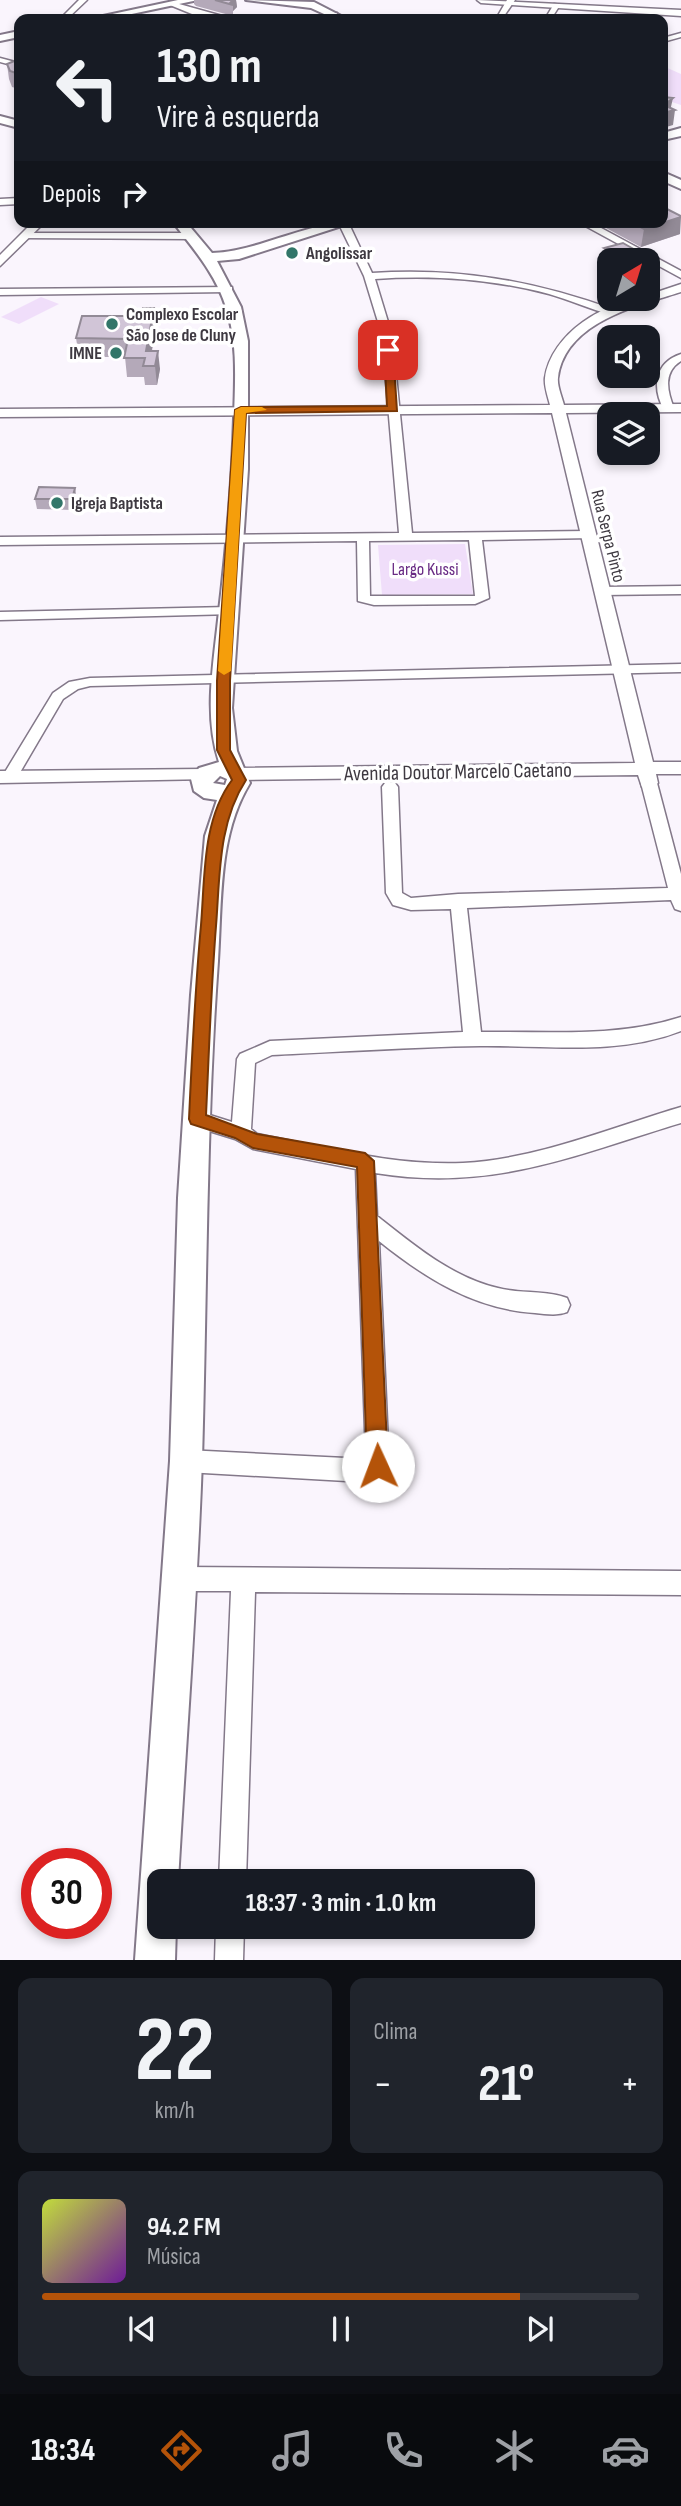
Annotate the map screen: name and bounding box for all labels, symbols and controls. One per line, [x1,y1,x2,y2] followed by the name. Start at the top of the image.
[157,38,262,97] text: 130 m
[42,42,133,133] icon: left
[157,98,320,137] text: Vire à esquerda
[115,175,153,213] icon: right
[42,179,101,210] text: Depois
[305,243,373,264] place label: Angolissar
[284,245,300,261] marker: Angolissar
[597,248,660,312] north arrow
[597,248,660,465] map controls
[126,304,239,346] place label: Complexo Escolar São Jose de Cluny
[104,316,120,332] marker: Complexo Escolar São Jose de Cluny
[358,320,418,380] pin
[597,325,660,388] button: sound
[369,331,407,369] icon: arrive
[69,343,102,364] place label: IMNE
[108,345,124,361] marker: IMNE
[597,402,660,465] button: layers
[586,488,630,584] street label: Rua Serpa Pinto
[71,493,163,514] place label: Igreja Baptista
[49,495,65,511] marker: Igreja Baptista
[391,559,459,580] park label: Largo Kussi
[343,758,572,787] street label: Avenida Doutor Marcelo Caetano
[341,1429,415,1503] position arrow
[21,1848,112,1939] speed limit sign: 30
[246,1888,436,1919] text: 18:37 · 3 min · 1.0 km
[135,1997,215,2106] text: 22
[374,2018,417,2046] text: Clima
[478,2053,534,2116] text: 21°
[374,2062,392,2107] text: −
[620,2062,639,2107] text: +
[155,2097,195,2125] text: km/h
[147,2212,221,2243] text: 94.2 FM
[147,2243,201,2271] text: Música
[123,2310,161,2348] icon: previous
[322,2310,360,2348] icon: pause
[521,2310,559,2348] icon: next
[157,2426,206,2475] icon: directions
[268,2426,317,2475] icon: music
[379,2426,428,2475] icon: phone
[490,2426,539,2475] icon: climate
[601,2426,650,2475] icon: car
[31,2431,95,2470] text: 18:34

